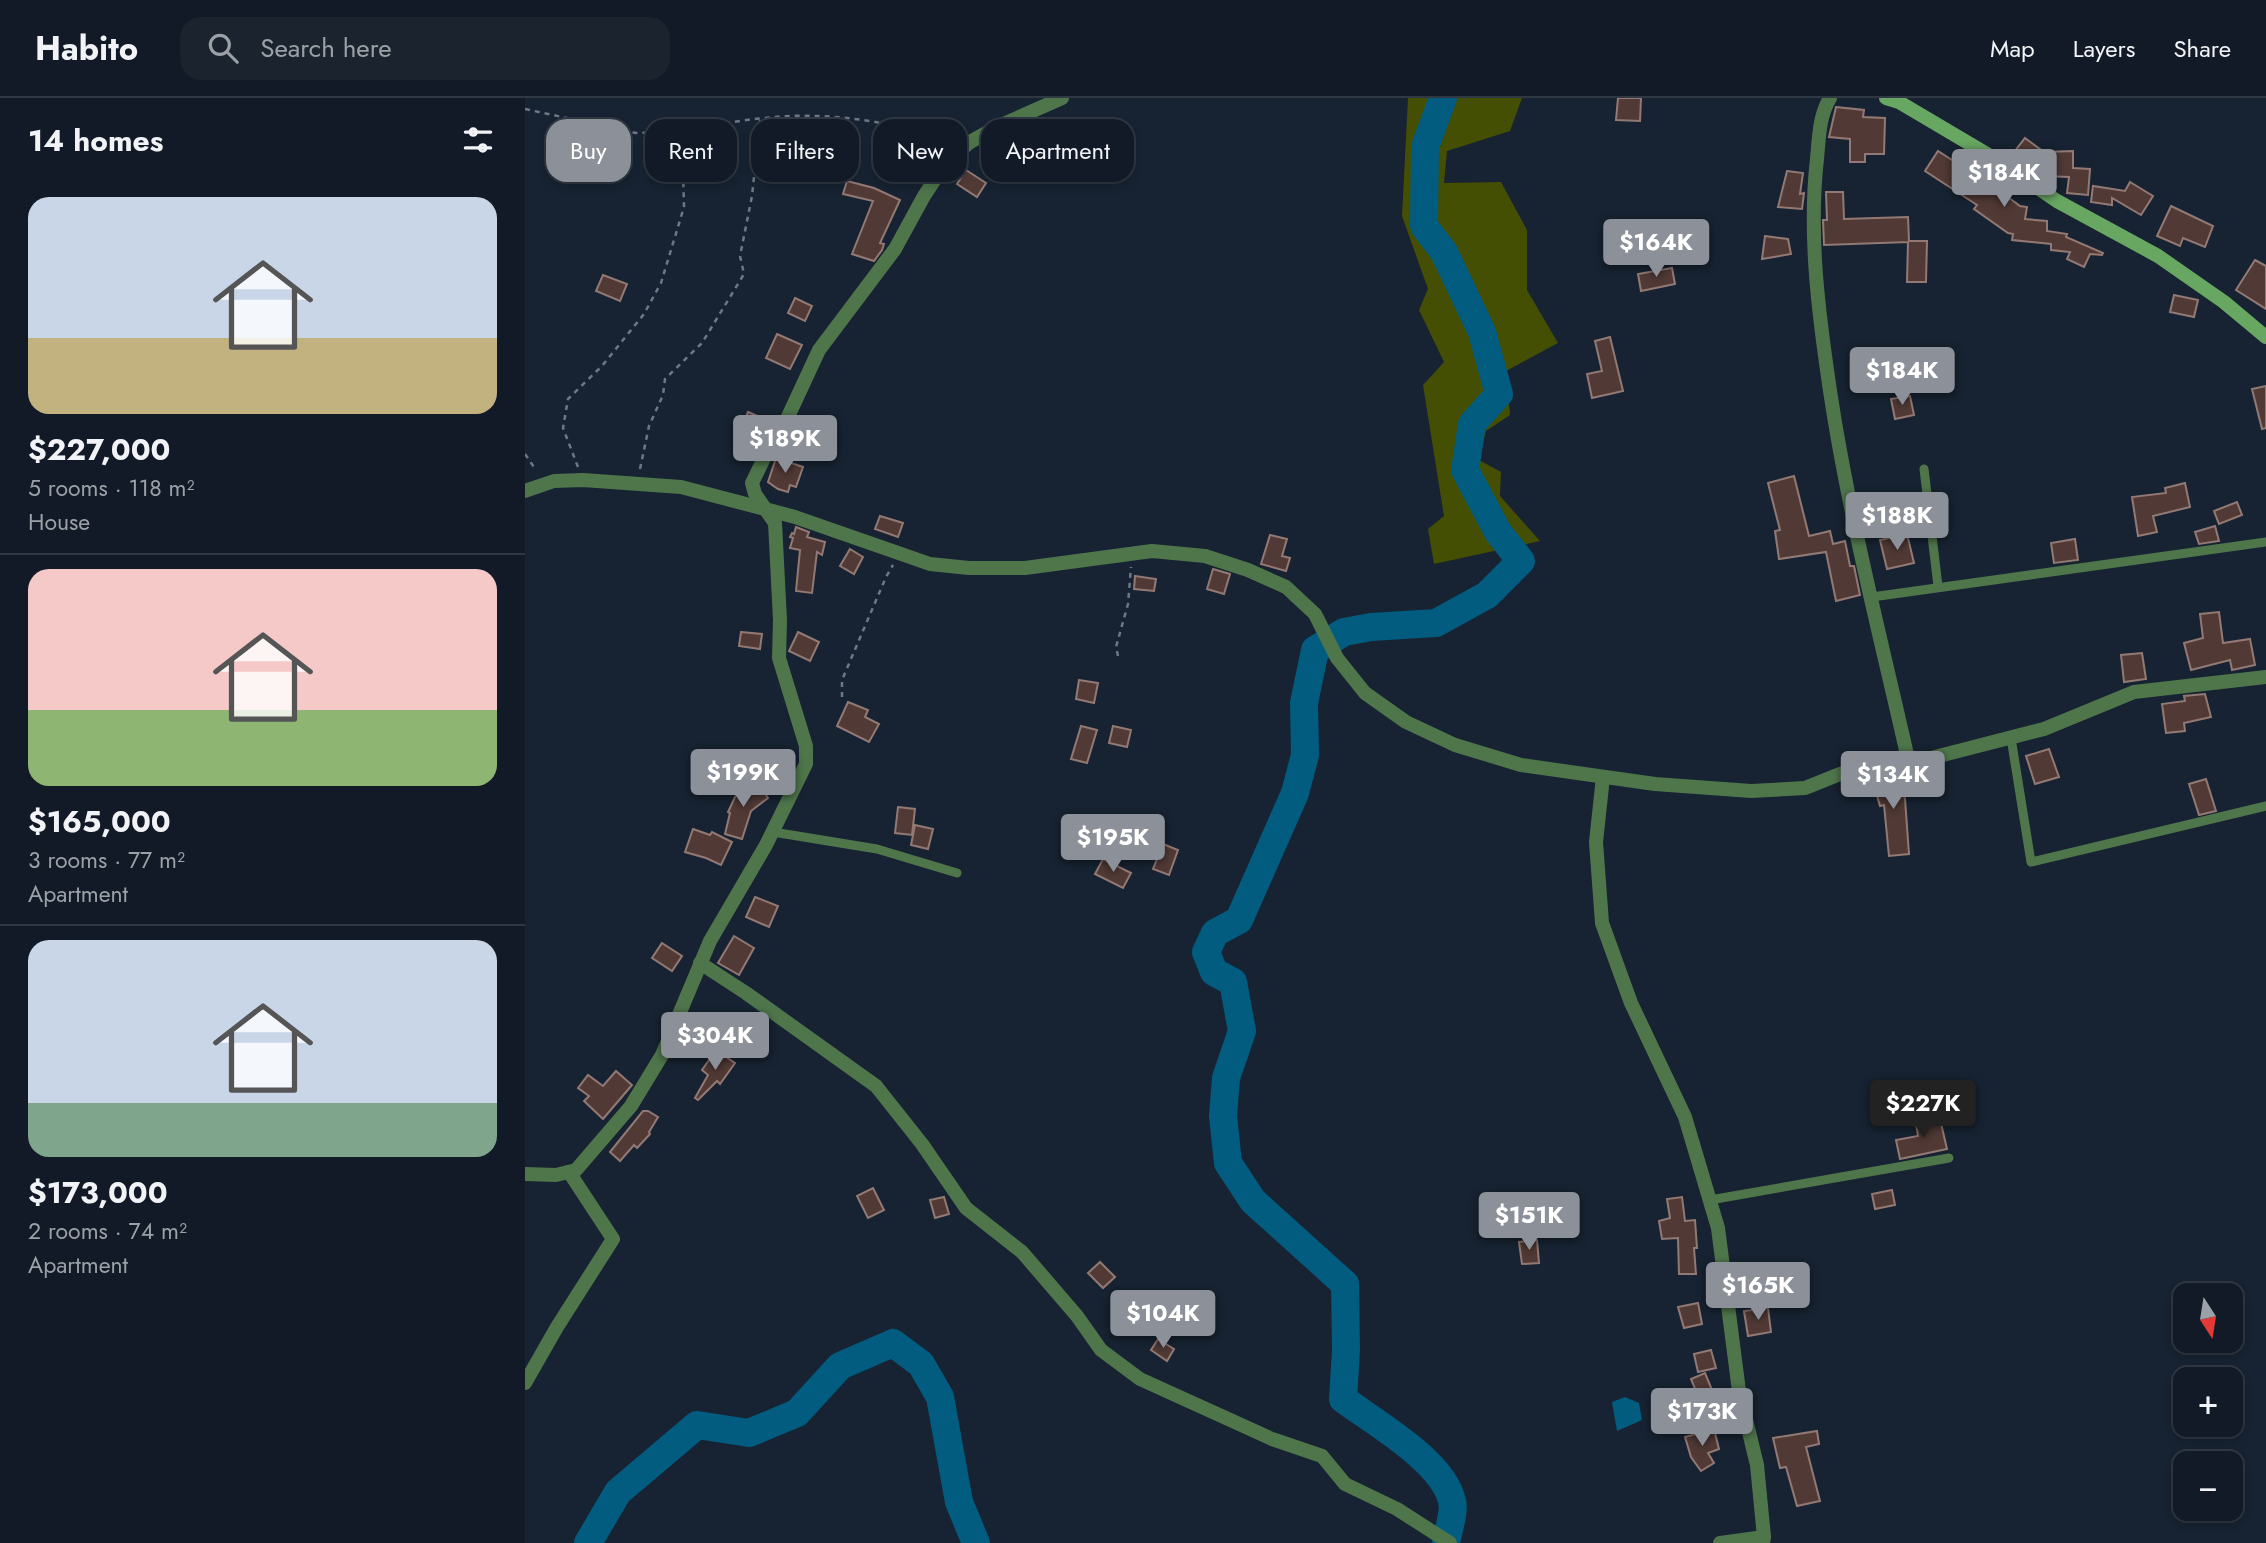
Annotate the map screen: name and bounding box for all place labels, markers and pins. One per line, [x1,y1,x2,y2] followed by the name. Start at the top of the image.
[1955,150,2053,209] pin: $184K
[1607,220,1705,279] pin: $164K
[1853,348,1951,407] pin: $184K
[736,416,834,475] pin: $189K
[1848,492,1946,552] pin: $188K
[694,750,792,809] pin: $199K
[1844,752,1942,811] pin: $134K
[1064,814,1162,874] pin: $195K
[666,1012,764,1072] pin: $304K
[1874,1080,1972,1140] pin: $227K
[1480,1192,1578,1252] pin: $151K
[1709,1262,1807,1322] pin: $165K
[1114,1290,1212,1350] pin: $104K
[1653,1388,1751,1448] pin: $173K

